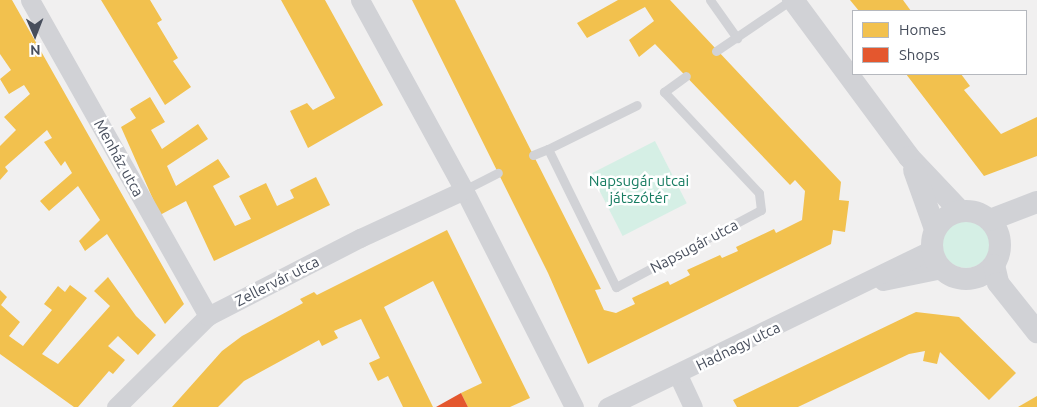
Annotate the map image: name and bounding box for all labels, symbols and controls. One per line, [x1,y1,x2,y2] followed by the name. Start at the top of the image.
[10,10,60,60] north arrow
[852,10,1027,75] legend
[899,21,946,38] text: Homes
[30,42,41,58] text: N
[899,46,940,63] text: Shops
[90,116,148,200] street label: Menház utca
[589,171,689,206] park label: Napsugár utcai játszótér
[647,215,741,277] street label: Napsugár utca
[232,252,322,310] street label: Zellervár utca
[693,318,783,374] street label: Hadnagy utca

